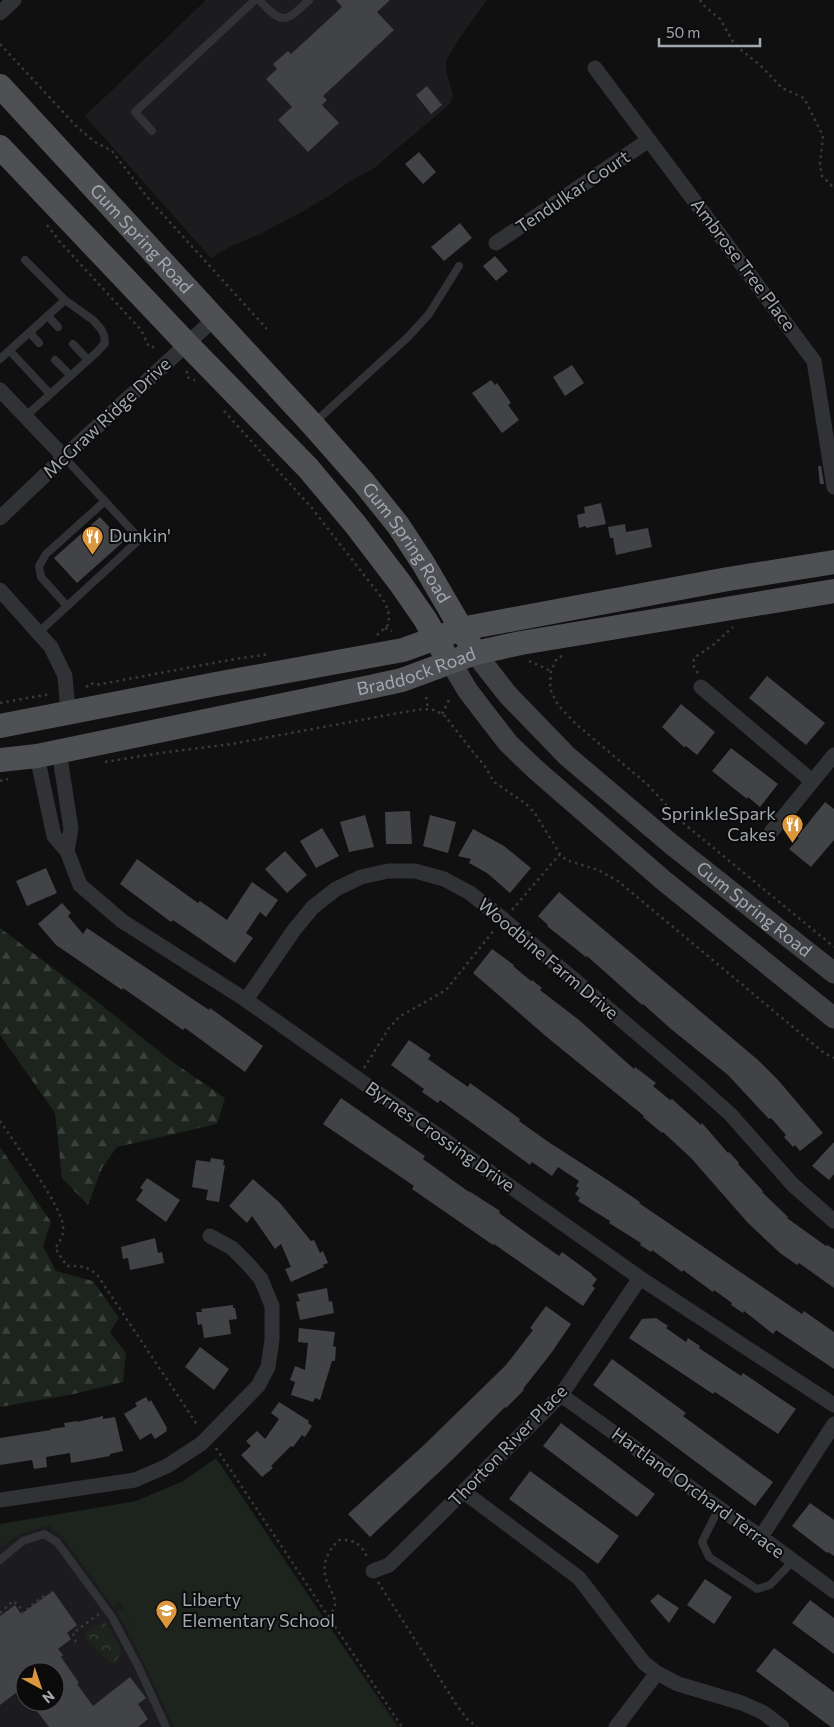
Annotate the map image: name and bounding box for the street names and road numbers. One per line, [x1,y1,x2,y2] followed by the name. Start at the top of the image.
[511,145,634,237] street label: Tendulkar Court
[86,179,198,297] street label: Gum Spring Road
[687,194,801,335] street label: Ambrose Tree Place
[38,352,175,482] street label: McGraw Ridge Drive
[358,478,456,606] street label: Gum Spring Road
[355,642,479,699] street label: Braddock Road
[692,856,816,961] street label: Gum Spring Road
[474,893,623,1023] street label: Woodbine Farm Drive
[362,1076,519,1196] street label: Byrnes Crossing Drive
[443,1380,571,1511] street label: Thorton River Place
[608,1422,789,1562] street label: Hartland Orchard Terrace

